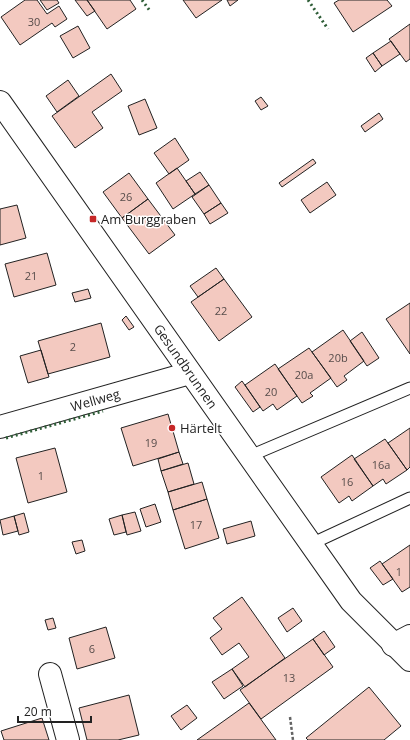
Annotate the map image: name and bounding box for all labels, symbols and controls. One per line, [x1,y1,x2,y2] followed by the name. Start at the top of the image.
[28,14,40,29] house number: 30
[120,189,132,204] house number: 26
[101,210,196,228] place label: Am Burggraben
[88,214,98,224] marker: Am Burggraben
[25,268,37,283] house number: 21
[215,303,227,318] house number: 22
[150,320,222,412] street label: Gesundbrunnen
[70,339,76,354] house number: 2
[328,350,348,365] house number: 20b
[295,367,313,382] house number: 20a
[69,384,122,415] street label: Wellweg
[265,384,277,399] house number: 20
[180,419,222,437] place label: Härtelt
[167,423,177,433] marker: Härtelt
[145,435,157,450] house number: 19
[372,457,390,472] house number: 16a
[38,468,44,483] house number: 1
[341,474,353,489] house number: 16
[190,517,202,532] house number: 17
[396,564,402,579] house number: 1
[89,641,95,656] house number: 6
[283,670,295,685] house number: 13
[18,698,91,724] scale bar
[24,703,52,720] text: 20 m

